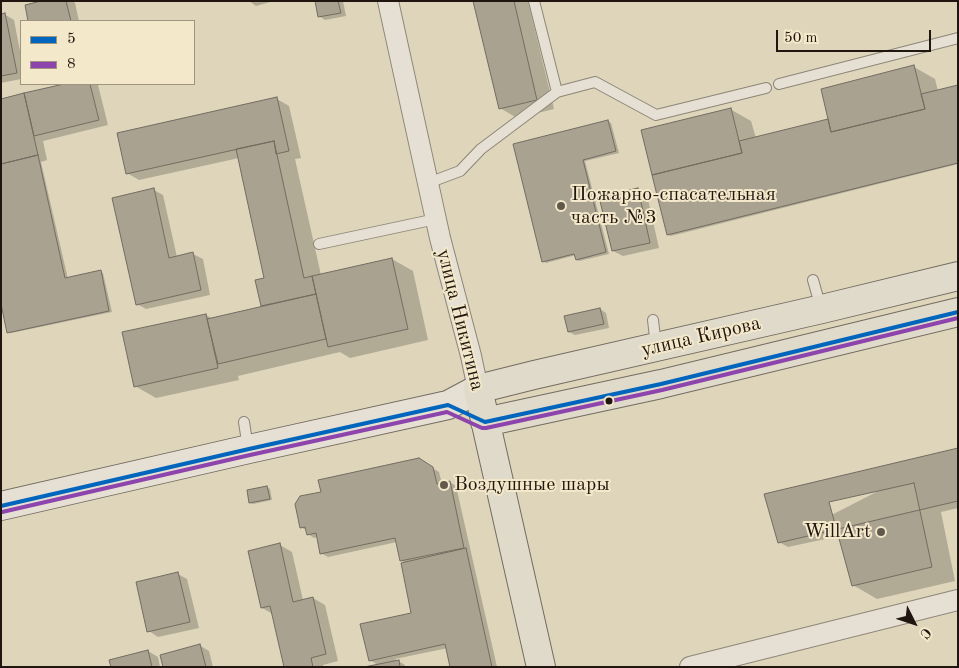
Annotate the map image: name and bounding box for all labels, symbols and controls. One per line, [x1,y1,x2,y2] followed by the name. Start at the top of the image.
[20,20,195,85] legend
[779,20,934,52] scale bar
[784,31,818,46] text: 50 m
[67,32,76,47] text: 5
[67,57,76,72] text: 8
[571,183,776,230] place label: Пожарно-спасательная часть №3
[555,200,567,212] marker: Пожарно-спасательная часть №3
[431,247,489,393] street label: улица Никитина
[639,312,763,362] street label: улица Кирова
[604,396,614,406] unlabelled marker
[454,473,610,497] place label: Воздушные шары
[438,479,450,491] marker: Воздушные шары
[804,520,871,544] place label: WillArt
[875,526,887,538] marker: WillArt
[889,598,939,648] north arrow
[917,625,934,641] text: С

